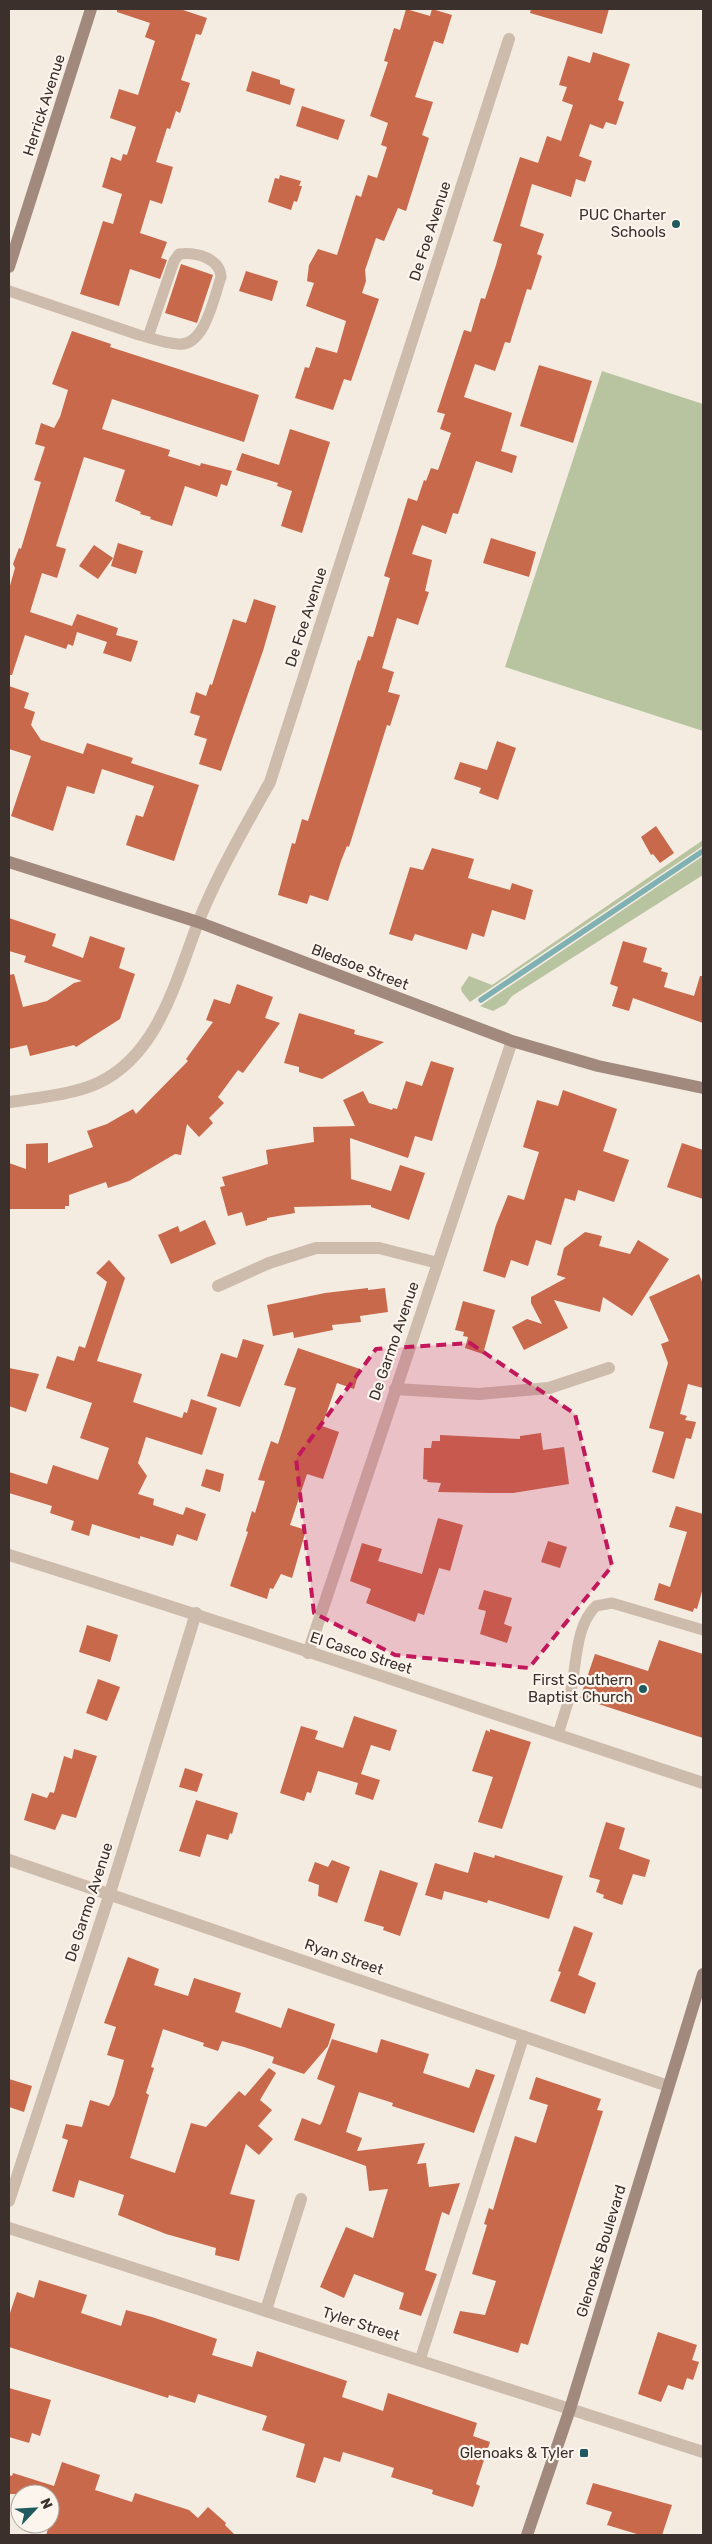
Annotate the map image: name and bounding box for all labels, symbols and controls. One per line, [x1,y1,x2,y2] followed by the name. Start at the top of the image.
[19,52,69,158] street label: Herrick Avenue
[405,179,455,283] street label: De Foe Avenue
[579,206,666,241] place label: PUC Charter Schools
[670,218,682,230] marker: PUC Charter Schools
[281,565,331,669] street label: De Foe Avenue
[309,940,411,994] street label: Bledsoe Street
[365,1279,423,1403] street label: De Garmo Avenue
[308,1628,414,1678] street label: El Casco Street
[528,1671,633,1706] place label: First Southern Baptist Church
[637,1683,649,1695] marker: First Southern Baptist Church
[61,1840,117,1964] street label: De Garmo Avenue
[302,1935,386,1979] street label: Ryan Street
[572,2183,630,2319] street label: Glenoaks Boulevard
[320,2303,402,2345] street label: Tyler Street
[460,2444,574,2462] place label: Glenoaks & Tyler
[578,2447,590,2459] marker: Glenoaks & Tyler
[10,2484,60,2534] north arrow
[36,2496,56,2512] text: N

